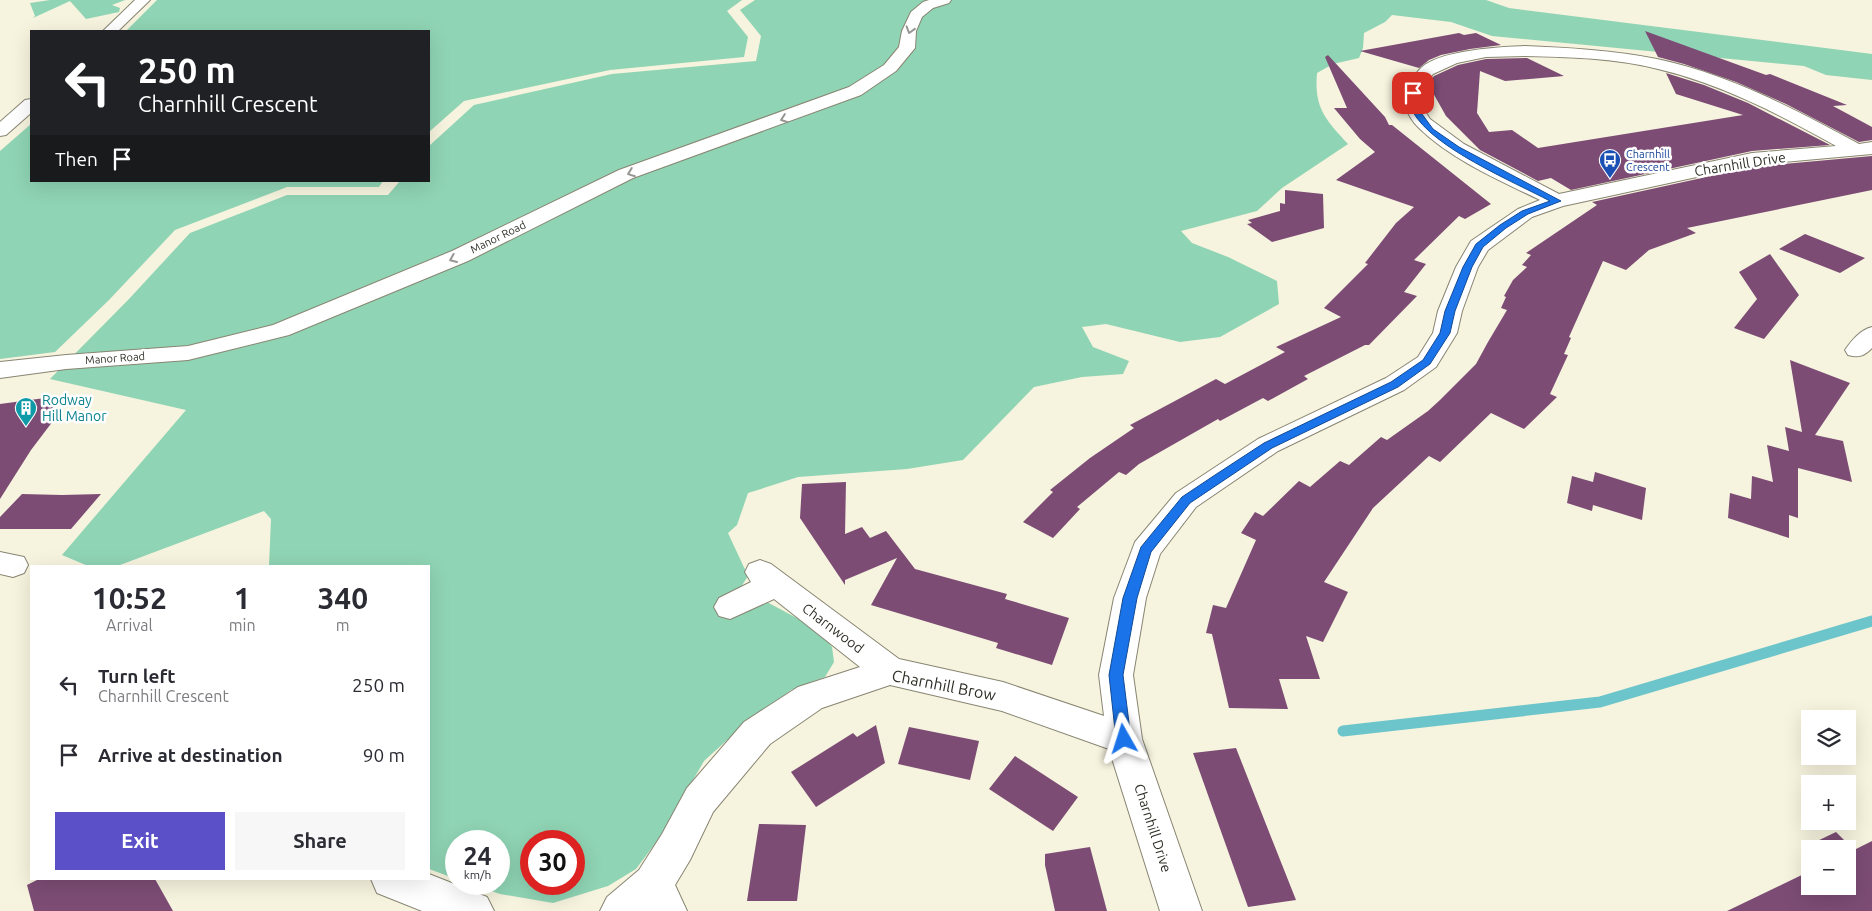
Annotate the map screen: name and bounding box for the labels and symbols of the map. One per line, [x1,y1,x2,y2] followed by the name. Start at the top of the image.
[906,25,916,34] one-way arrow
[1392,72,1434,114] pin
[780,113,789,123] one-way arrow
[1598,148,1622,179] bus stop icon: Charnhill Crescent
[1626,148,1670,173] place label: Charnhill Crescent
[1693,149,1787,179] street label: Charnhill Drive
[627,166,636,177] one-way arrow
[468,218,528,256] street label: Manor Road
[449,252,458,263] one-way arrow
[85,350,145,366] street label: Manor Road
[42,392,107,424] place label: Rodway Hill Manor
[14,396,38,427] building icon: Rodway Hill Manor
[799,600,867,656] street label: Charnwood
[891,666,998,704] street label: Charnhill Brow
[1097,712,1149,764] position arrow
[1131,782,1175,874] street label: Charnhill Drive
[520,830,585,895] speed limit sign: 30

